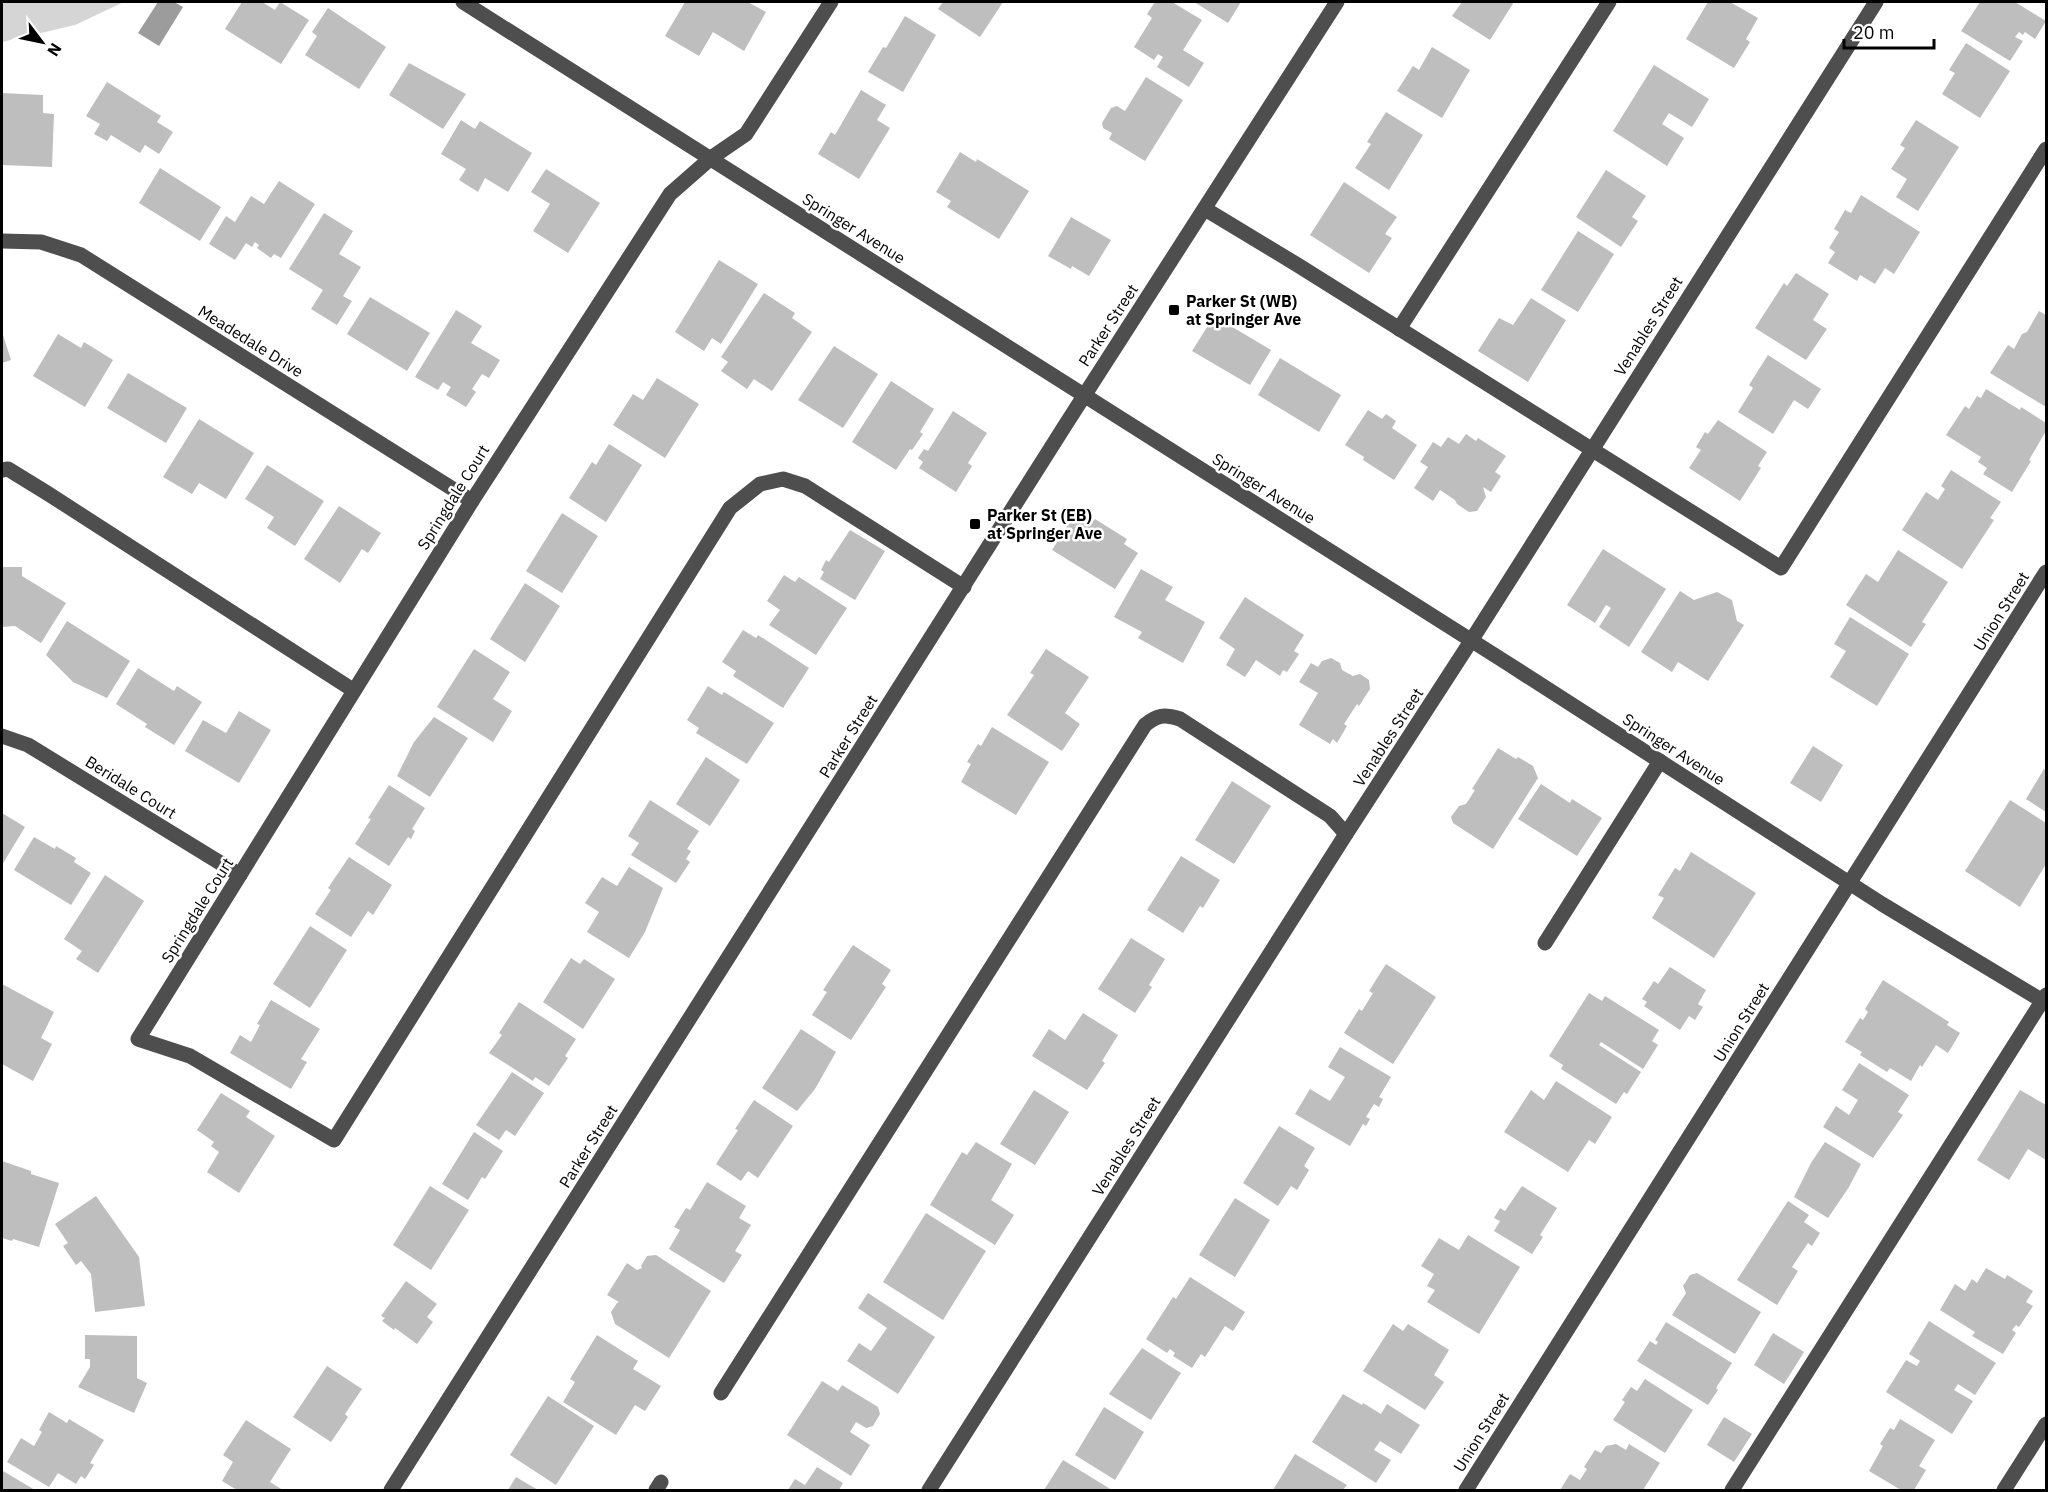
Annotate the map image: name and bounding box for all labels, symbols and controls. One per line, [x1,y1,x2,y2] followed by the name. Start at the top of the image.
[12,12,72,72] north arrow
[1844,12,1934,50] scale bar
[1853,21,1895,44] text: 20 m
[43,40,66,60] text: N
[799,188,909,268] street label: Springer Avenue
[1609,273,1687,379] street label: Venables Street
[1074,280,1142,370] street label: Parker Street
[1186,291,1301,329] place label: Parker St (WB) at Springer Ave
[195,301,307,381] street label: Meadedale Drive
[1167,303,1181,317] marker: Parker St (WB) at Springer Ave
[413,441,493,553] street label: Springdale Court
[1209,448,1319,528] street label: Springer Avenue
[987,505,1102,543] place label: Parker St (EB) at Springer Ave
[968,517,982,531] marker: Parker St (EB) at Springer Ave
[1969,568,2033,654] street label: Union Street
[1349,684,1427,790] street label: Venables Street
[814,691,882,781] street label: Parker Street
[1619,709,1729,790] street label: Springer Avenue
[82,751,180,823] street label: Beridale Court
[157,854,237,966] street label: Springdale Court
[1709,979,1773,1065] street label: Union Street
[1087,1093,1165,1199] street label: Venables Street
[554,1101,622,1191] street label: Parker Street
[1449,1389,1513,1475] street label: Union Street

